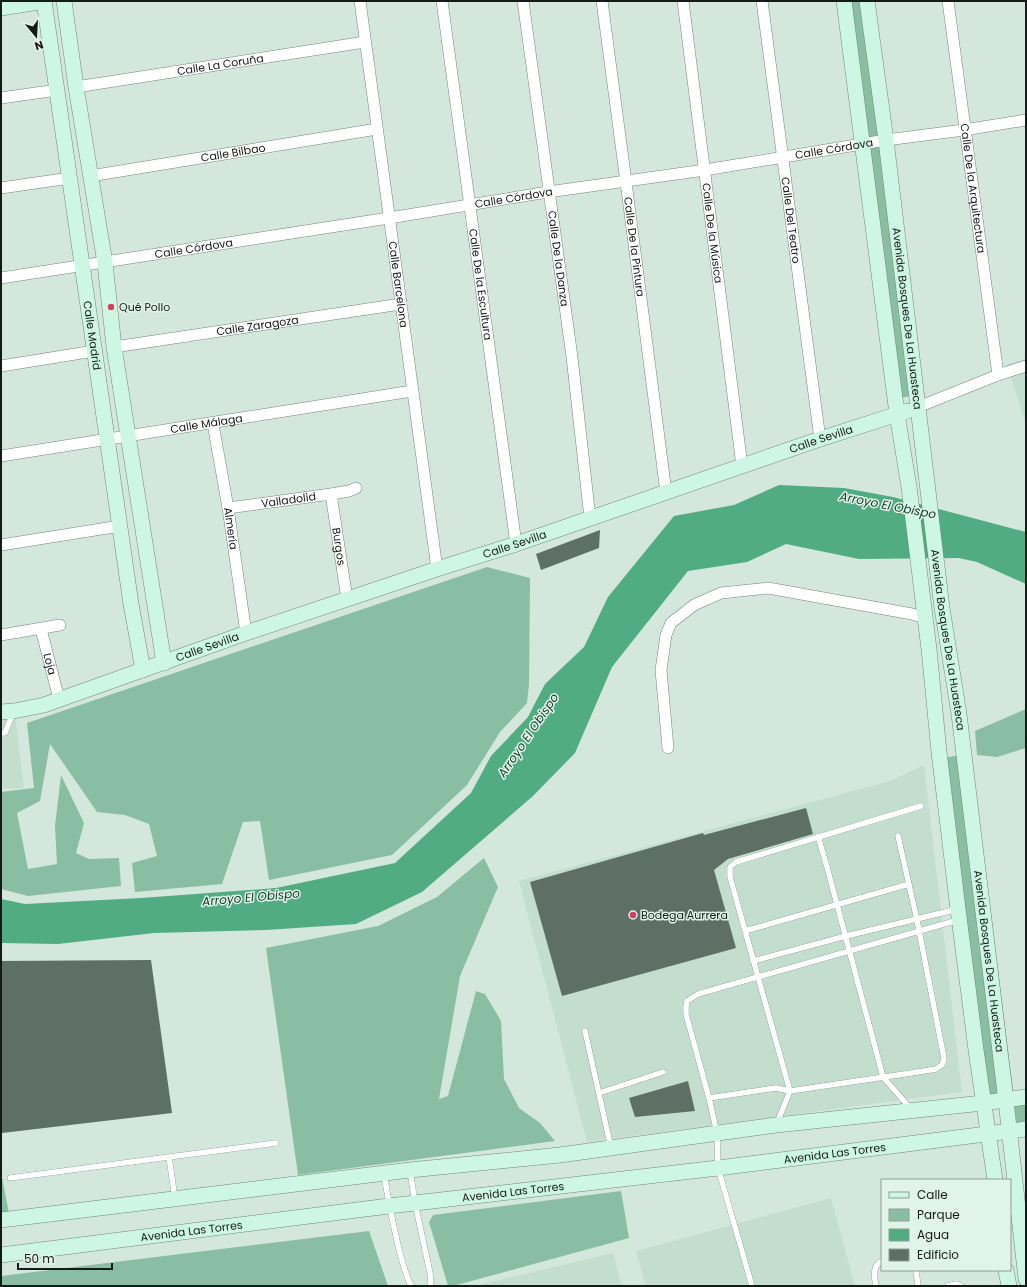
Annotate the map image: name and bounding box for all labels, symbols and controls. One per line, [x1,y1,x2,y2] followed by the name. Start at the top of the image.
[16,16,56,56] north arrow
[33,37,46,54] text: N
[176,50,265,79] street label: Calle La Coruña
[956,123,990,254] street label: Calle De la Arquitectura
[794,134,874,163] street label: Calle Córdova
[200,139,267,166] street label: Calle Bilbao
[777,176,805,264] street label: Calle Del Teatro
[698,182,727,284] street label: Calle De la Música
[474,183,554,212] street label: Calle Córdova
[620,196,649,298] street label: Calle De la Pintura
[544,210,573,307] street label: Calle De la Danza
[889,227,926,410] street label: Avenida Bosques De La Huasteca
[465,228,496,341] street label: Calle De la Escultura
[154,234,234,262] street label: Calle Córdova
[385,240,412,329] street label: Calle Barcelona
[119,299,170,315] place label: Qué Pollo
[79,300,105,371] street label: Calle Madrid
[106,302,116,312] marker: Qué Pollo
[215,311,300,340] street label: Calle Zaragoza
[169,410,244,437] street label: Calle Málaga
[787,421,855,457] street label: Calle Sevilla
[837,487,938,523] water label: Arroyo El Obispo
[260,488,317,511] street label: Valladolid
[220,506,242,551] street label: Almería
[328,526,350,567] street label: Burgos
[481,526,549,562] street label: Calle Sevilla
[927,548,969,731] street label: Avenida Bosques De La Huasteca
[173,628,241,665] street label: Calle Sevilla
[39,651,60,677] street label: Loja
[493,689,563,781] water label: Arroyo El Obispo
[970,869,1008,1053] street label: Avenida Bosques De La Huasteca
[200,884,301,910] water label: Arroyo El Obispo
[641,907,728,923] place label: Bodega Aurrera
[628,910,638,920] marker: Bodega Aurrera
[783,1139,887,1168] street label: Avenida Las Torres
[461,1178,565,1206] street label: Avenida Las Torres
[881,1179,1011,1271] legend
[917,1186,948,1203] text: Calle
[917,1206,960,1223] text: Parque
[140,1217,244,1245] street label: Avenida Las Torres
[917,1226,949,1243] text: Agua
[18,1245,112,1271] scale bar
[917,1246,959,1263] text: Edificio
[24,1250,55,1267] text: 50 m

